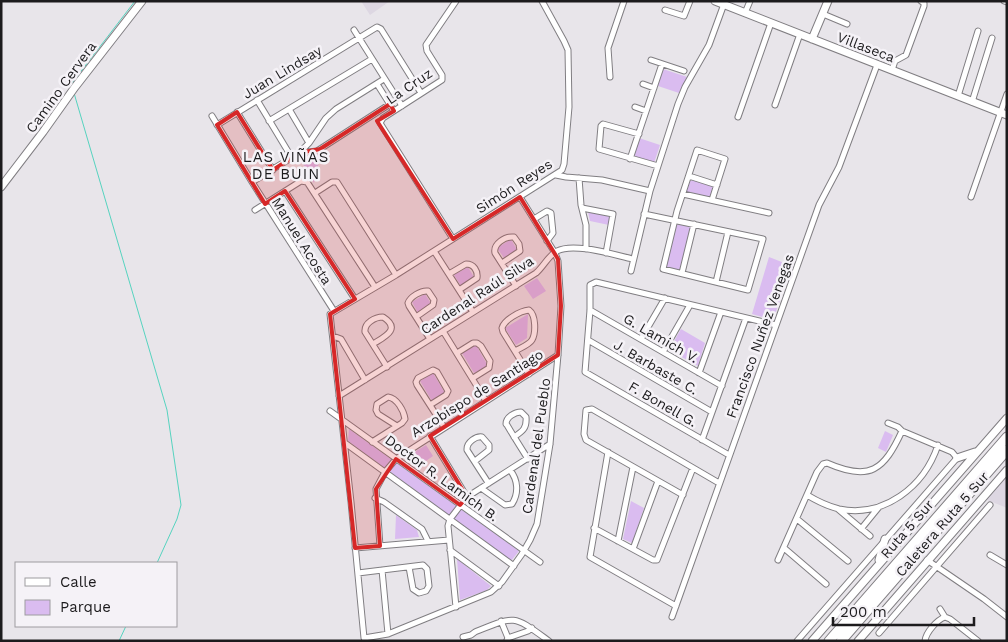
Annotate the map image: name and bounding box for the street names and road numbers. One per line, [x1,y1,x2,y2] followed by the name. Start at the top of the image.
[835,29,897,65] street label: Villaseca
[23,38,99,136] street label: Camino Cervera
[240,42,325,102] street label: Juan Lindsay
[383,65,435,107] street label: La Cruz
[473,156,555,216] street label: Simón Reyes
[269,194,335,288] street label: Manuel Acosta
[723,252,797,420] street label: Francisco Nuñez Venegas
[418,253,536,337] street label: Cardenal Raúl Silva
[621,310,701,366] street label: G. Lamich V.
[611,336,701,398] street label: J. Barbaste C.
[408,346,546,440] street label: Arzobispo de Santiago
[519,377,553,515] street label: Cardenal del Pueblo
[626,378,700,430] street label: F. Bonell G.
[382,432,502,524] street label: Doctor R. Lamich B.
[892,468,992,580] street label: Caletera Ruta 5 Sur
[877,496,937,562] street label: Ruta 5 Sur

